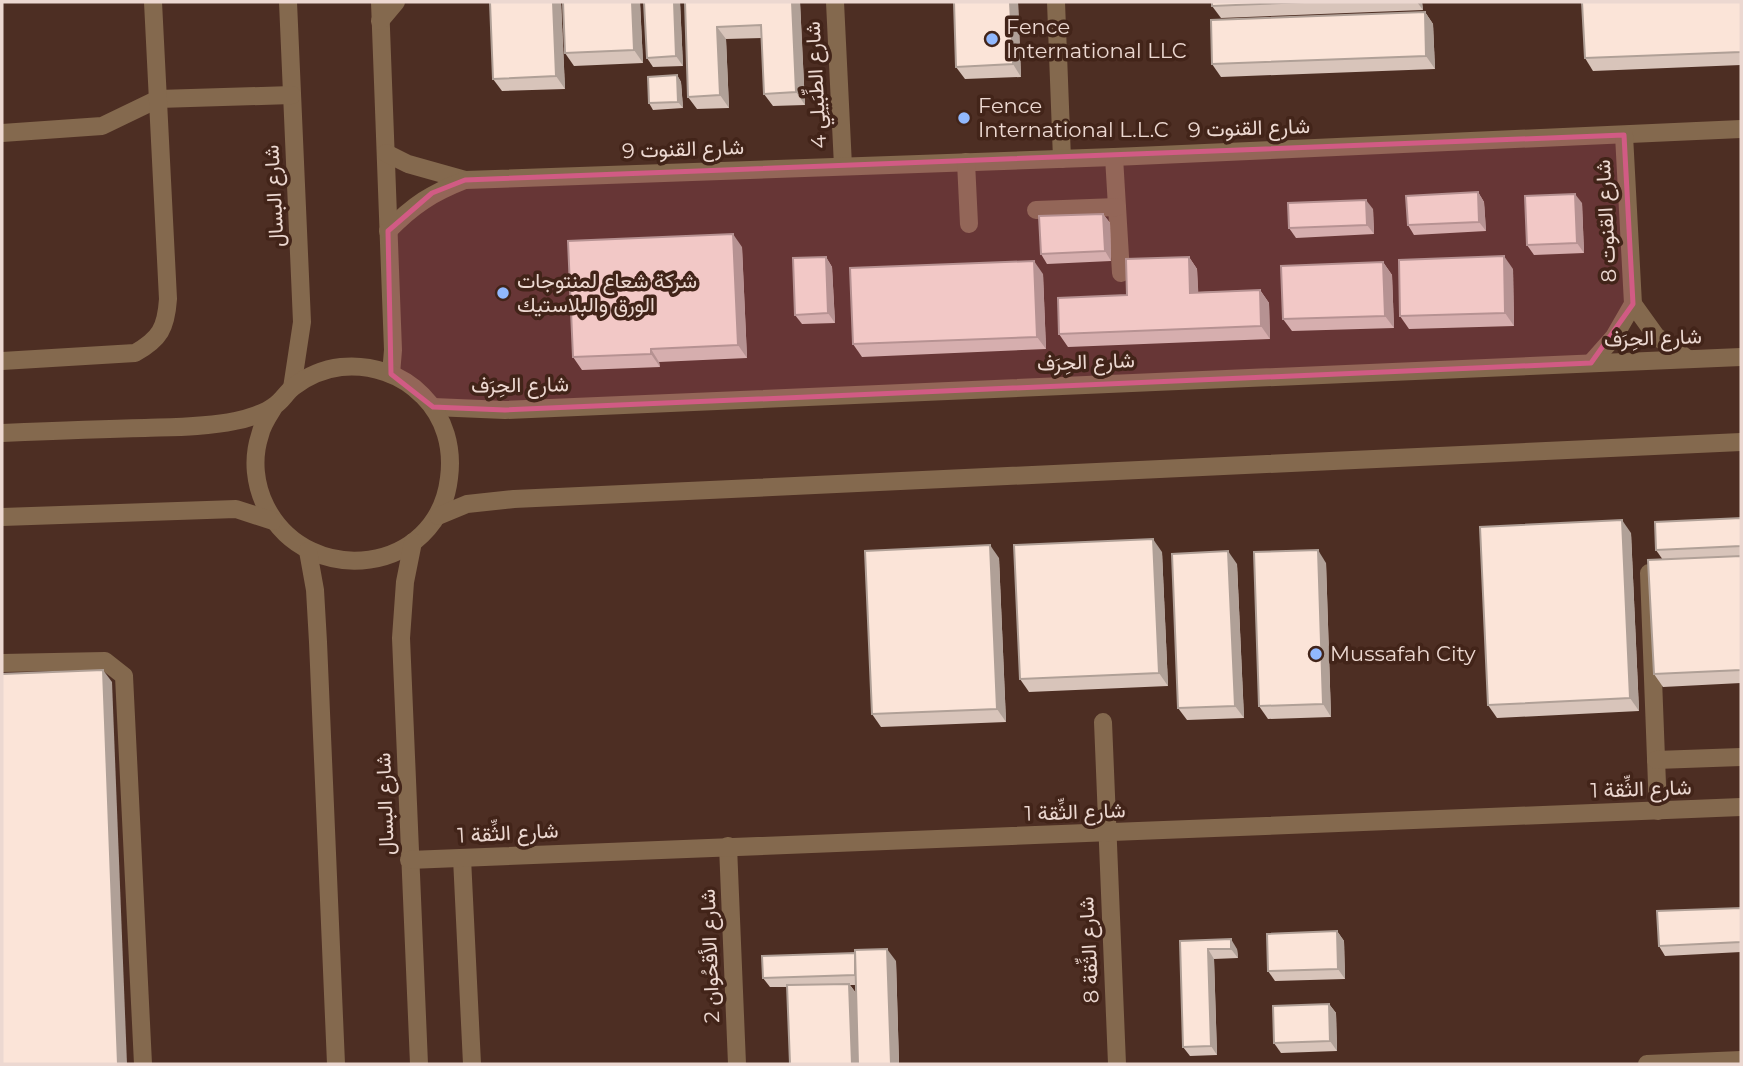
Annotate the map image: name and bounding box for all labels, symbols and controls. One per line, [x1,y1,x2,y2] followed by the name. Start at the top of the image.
[1006,14,1187,63] place label: Fence International LLC
[797,20,836,149] street label: شارع الطِّبَيلِي 4
[984,31,1000,47] marker: Fence International LLC
[978,93,1169,142] place label: Fence International L.L.C
[956,110,972,126] marker: Fence International L.L.C
[1187,113,1311,144] street label: شارع القنوت 9
[621,134,745,165] street label: شارع القنوت 9
[258,144,291,248] street label: شارع البسال
[1590,159,1623,283] street label: شارع القنوت 8
[517,268,697,318] place label: شركة شعاع لمنتوجات الورق والبلاستيك
[495,285,511,301] marker: شركة شعاع لمنتوجات الورق والبلاستيك
[1604,323,1702,354] street label: شارع الحِرَف
[1037,347,1135,378] street label: شارع الحِرَف
[471,371,569,400] street label: شارع الحِرَف
[1330,641,1476,666] place label: Mussafah City
[1308,646,1324,662] marker: Mussafah City
[370,752,401,856] street label: شارع البسال
[1590,773,1692,805] street label: شارع الثِّقة 1
[1024,796,1126,828] street label: شارع الثِّقة 1
[457,816,559,850] street label: شارع الثِّقة 1
[695,888,726,1024] street label: شارع الأقحُوان 2
[1072,896,1106,1004] street label: شارع الثِّقة 8

